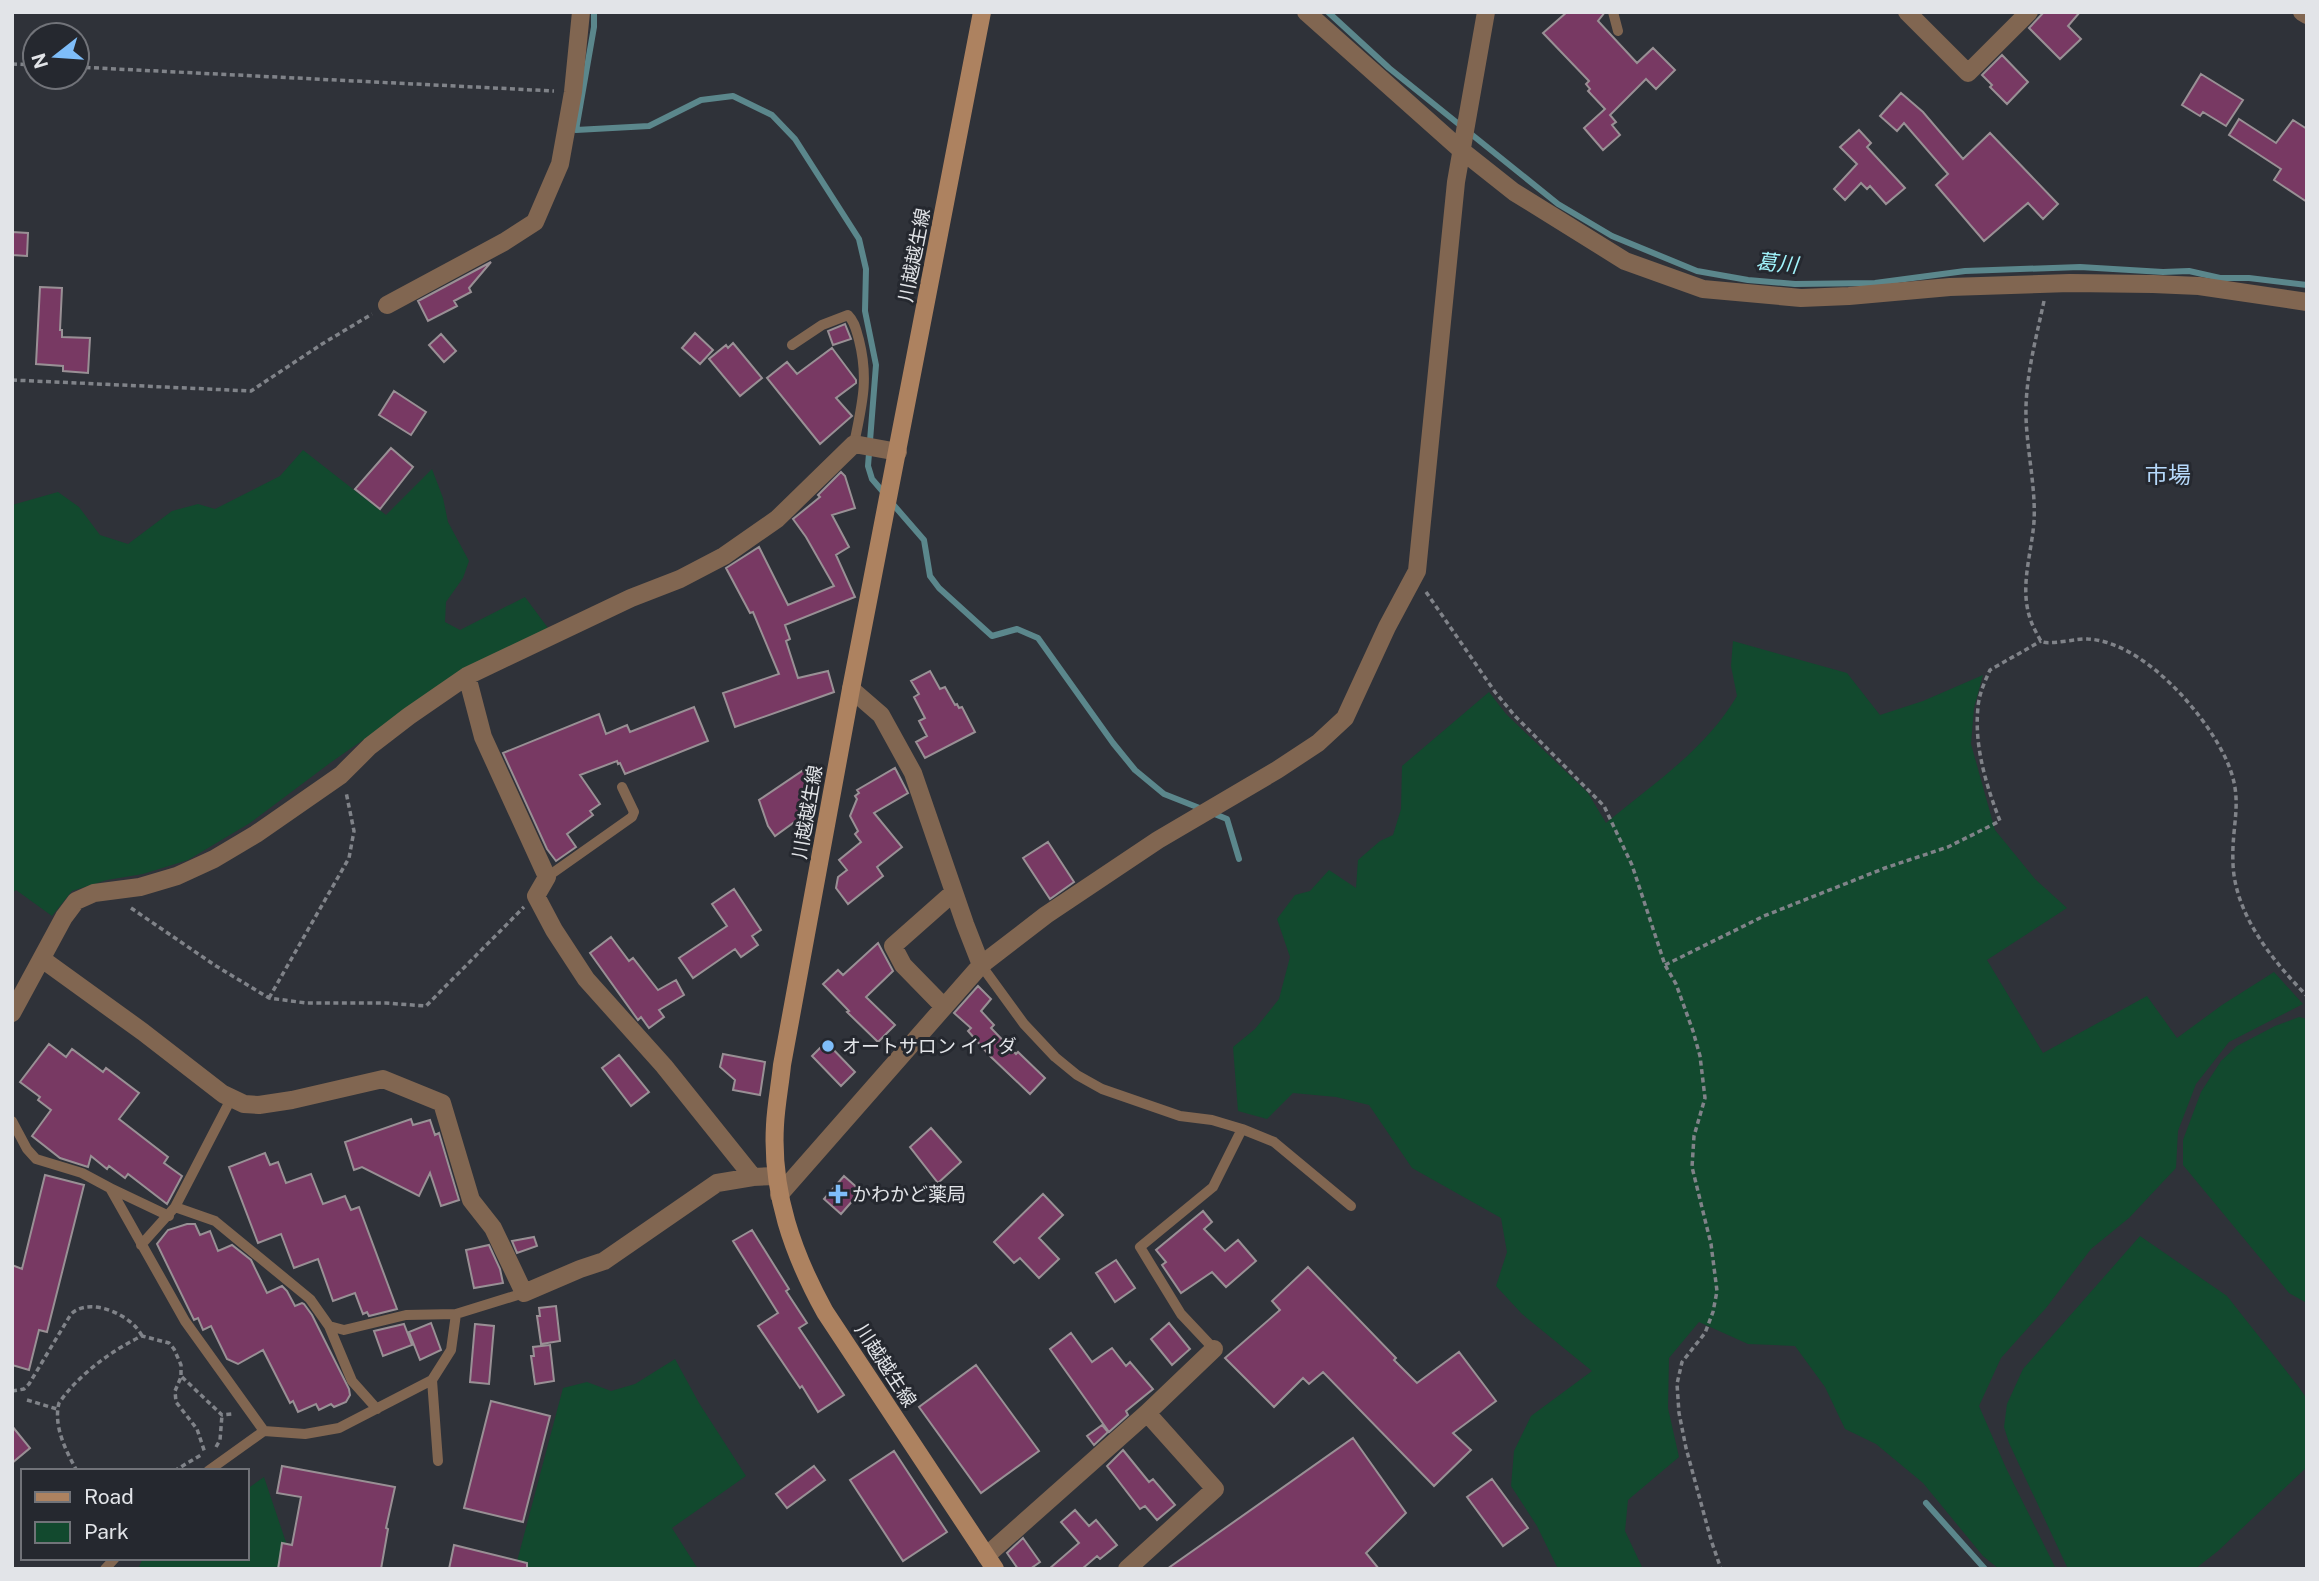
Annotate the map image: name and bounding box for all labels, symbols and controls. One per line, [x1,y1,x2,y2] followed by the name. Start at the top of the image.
[21,21,91,91] north arrow
[27,51,52,71] text: N
[894,206,934,304] street label: 川越越生線
[1755,248,1801,278] water label: 葛川
[2145,461,2191,488] district label: 市場
[788,763,826,861] street label: 川越越生線
[842,1035,1017,1057] place label: オートサロン イイダ
[820,1038,836,1054] marker: オートサロン イイダ
[852,1183,966,1205] place label: かわかど薬局
[830,1186,846,1202] marker: かわかど薬局
[851,1319,921,1411] street label: 川越越生線
[21,1469,248,1560] legend
[84,1484,134,1509] text: Road
[84,1519,129,1544] text: Park

